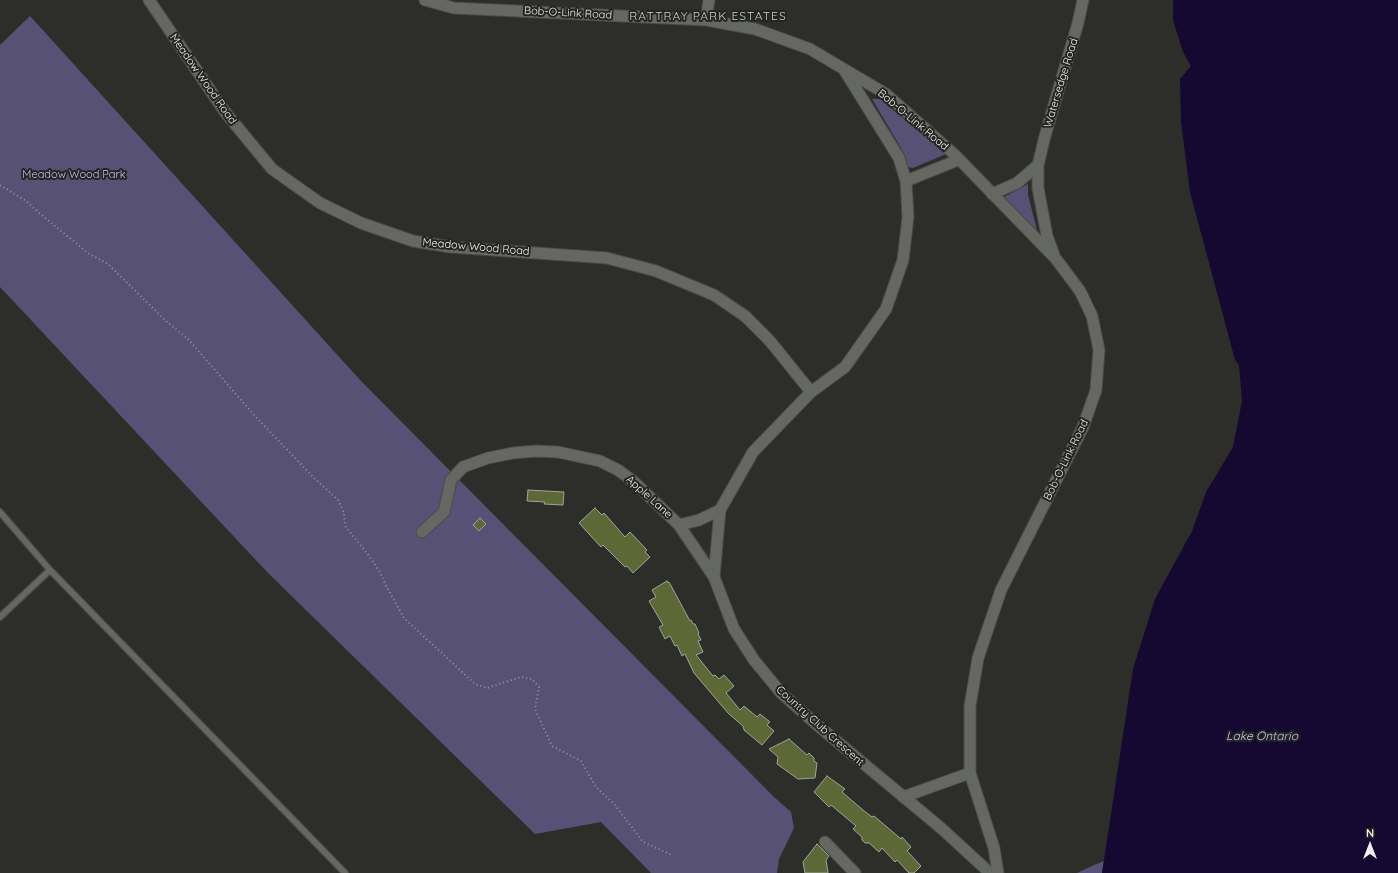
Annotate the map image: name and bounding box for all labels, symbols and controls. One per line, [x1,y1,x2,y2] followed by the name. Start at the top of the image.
[524,4,612,22] street label: Bob-O-Link Road
[629,9,787,23] district label: RATTRAY PARK ESTATES
[167,31,239,127] street label: Meadow Wood Road
[1041,37,1081,129] street label: Watersedge Road
[875,87,951,153] street label: Bob-O-Link Road
[22,168,126,182] park label: Meadow Wood Park
[422,236,530,258] street label: Meadow Wood Road
[1041,417,1091,503] street label: Bob-O-Link Road
[623,473,675,521] street label: Apple Lane
[773,683,867,769] street label: Country Club Crescent
[1226,729,1298,743] water label: Lake Ontario
[1350,825,1390,865] north arrow
[1366,826,1374,840] text: N

